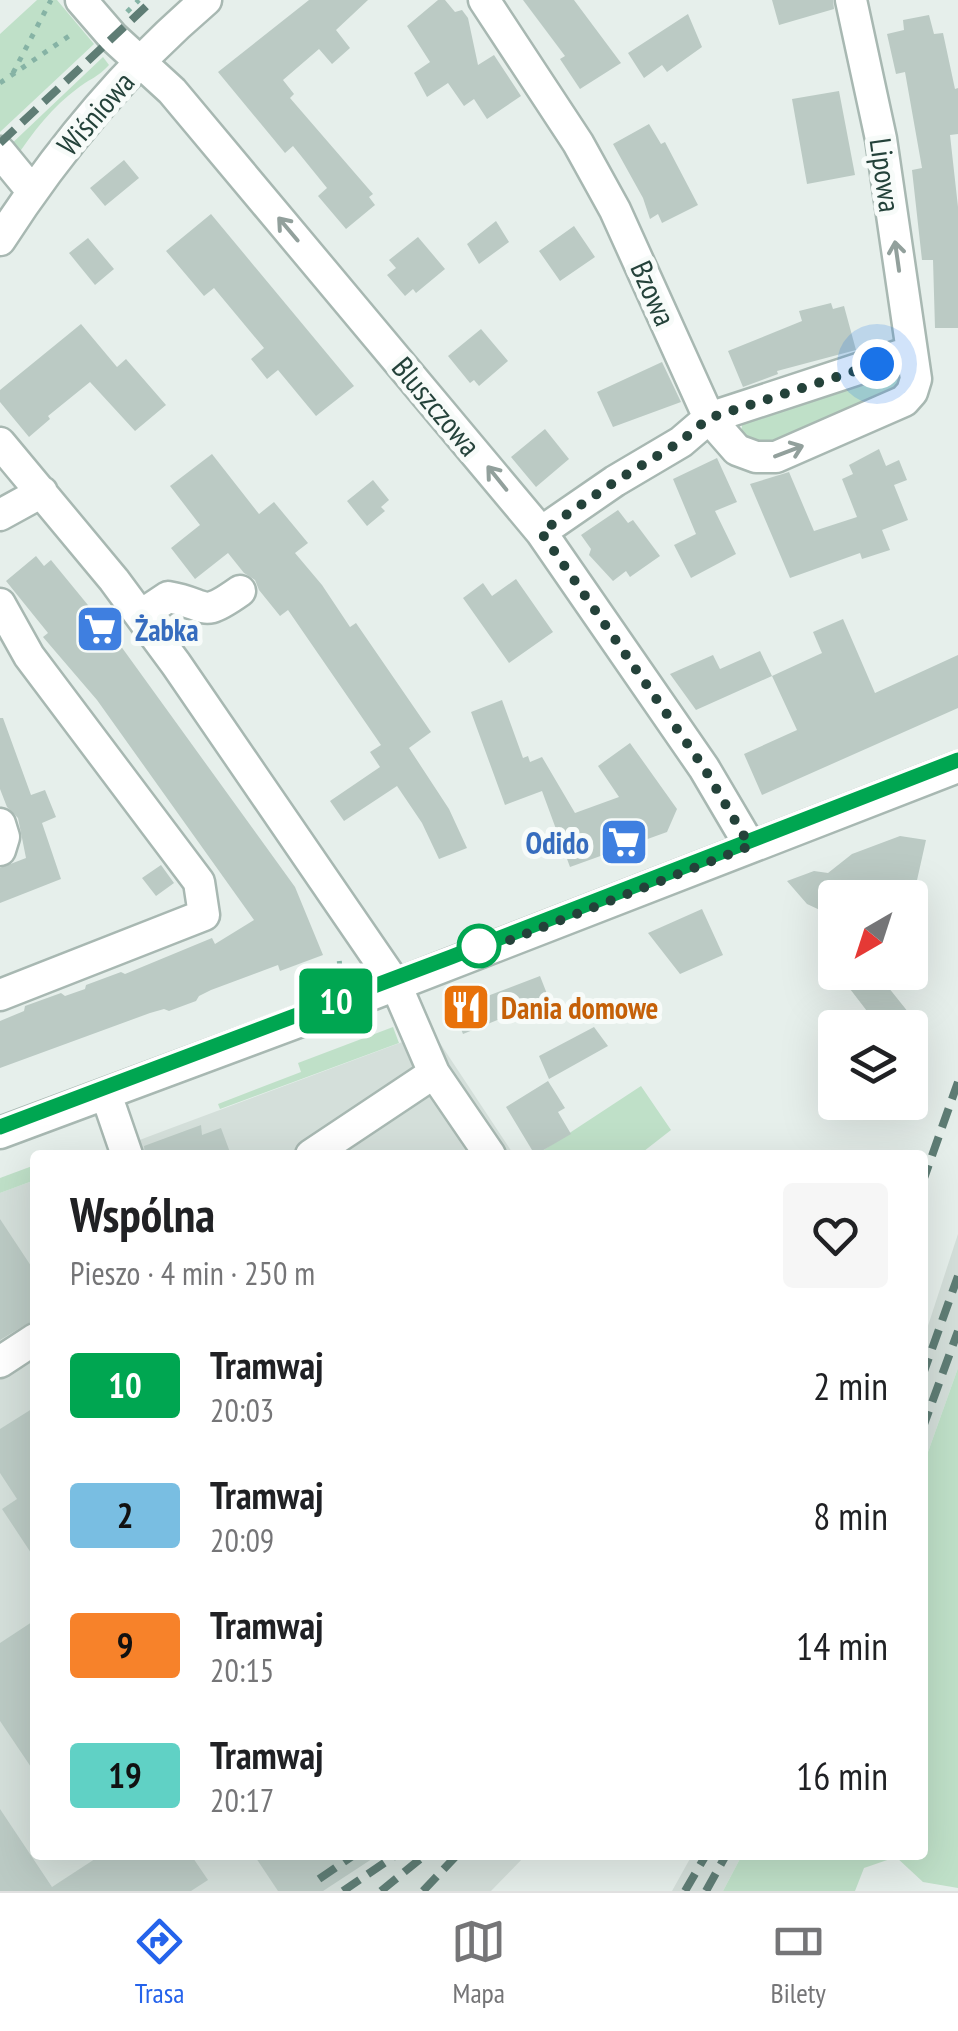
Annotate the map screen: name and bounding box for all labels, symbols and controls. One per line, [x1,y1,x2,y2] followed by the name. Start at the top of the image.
[48,63,142,163] street label: Wiśniowa
[862,135,910,215] street label: Lipowa
[277,216,299,242] one-way arrow
[888,240,906,272] one-way arrow
[623,254,685,332] street label: Bzowa
[852,339,902,389] your location
[384,348,490,464] street label: Bluszczowa
[773,440,804,458] one-way arrow
[486,465,508,491] one-way arrow
[74,603,126,655] supermarket icon: Żabka
[135,610,199,649] place label: Żabka
[598,816,650,868] supermarket icon: Odido
[526,823,589,862] place label: Odido
[818,880,928,990] north arrow
[818,880,928,1120] map controls
[458,925,500,967] unlabelled marker
[291,968,381,1034] line badge: 10
[319,978,353,1024] text: 10
[440,981,492,1033] restaurant icon: Dania domowe
[501,988,658,1027] place label: Dania domowe
[818,1010,928,1120] button: layers
[70,1183,215,1245] text: Wspólna
[783,1183,888,1288] button: heart
[70,1252,315,1294] text: Pieszo · 4 min · 250 m
[210,1340,324,1389] text: Tramwaj
[813,1361,888,1410] text: 2 min
[108,1362,142,1408] text: 10
[210,1389,274,1431] text: 20:03
[210,1470,324,1519] text: Tramwaj
[813,1491,888,1540] text: 8 min
[117,1492,133,1538] text: 2
[210,1519,274,1561] text: 20:09
[210,1600,324,1649] text: Tramwaj
[796,1621,888,1670] text: 14 min
[117,1622,133,1668] text: 9
[210,1649,274,1691] text: 20:15
[210,1730,324,1779] text: Tramwaj
[796,1751,888,1800] text: 16 min
[108,1752,142,1798] text: 19
[210,1779,274,1821] text: 20:17
[132,1914,187,2011] tab: Trasa
[451,1914,506,2011] tab: Mapa
[770,1914,826,2011] tab: Bilety

